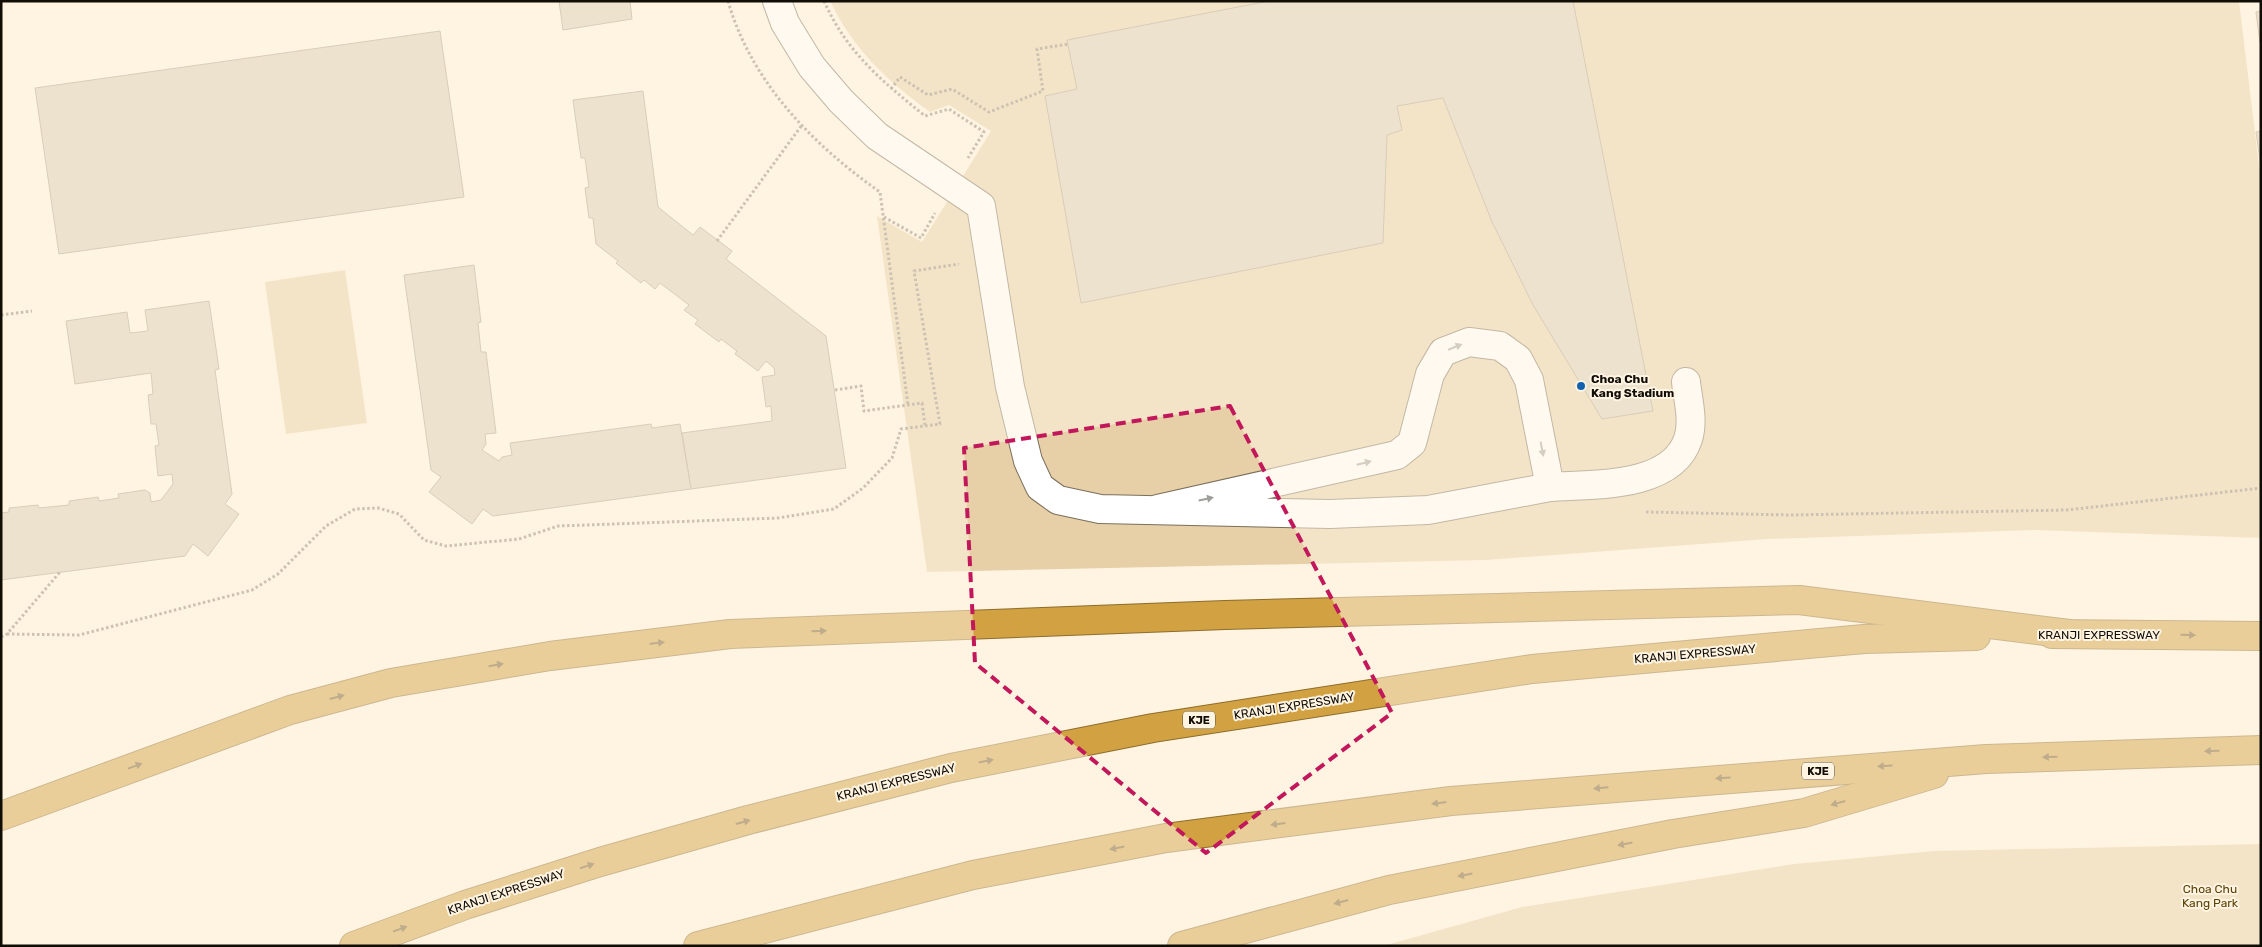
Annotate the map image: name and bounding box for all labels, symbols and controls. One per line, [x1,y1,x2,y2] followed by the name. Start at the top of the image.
[1448,343,1462,351] one-way arrow
[1591,372,1674,400] place label: Choa Chu Kang Stadium
[1575,380,1587,392] marker: Choa Chu Kang Stadium
[1539,441,1547,457] one-way arrow
[1357,459,1372,467] one-way arrow
[1198,495,1213,503] one-way arrow
[811,626,827,634] one-way arrow
[2038,628,2160,642] street label: KRANJI EXPRESSWAY
[2180,631,2196,639] one-way arrow
[649,639,665,647] one-way arrow
[1634,642,1757,666] street label: KRANJI EXPRESSWAY
[489,661,505,669] one-way arrow
[1233,690,1356,722] street label: KRANJI EXPRESSWAY
[330,693,345,701] one-way arrow
[1183,712,1215,728] road number: KJE
[2204,747,2220,755] one-way arrow
[2041,753,2057,761] one-way arrow
[978,757,993,765] one-way arrow
[835,760,957,804] street label: KRANJI EXPRESSWAY
[127,762,142,769] one-way arrow
[1802,762,1834,779] road number: KJE
[1877,763,1893,771] one-way arrow
[1715,775,1731,783] one-way arrow
[1593,784,1609,792] one-way arrow
[1431,799,1447,807] one-way arrow
[1831,799,1846,807] one-way arrow
[736,817,751,825] one-way arrow
[1270,820,1286,828] one-way arrow
[1616,840,1632,848] one-way arrow
[1109,844,1125,852] one-way arrow
[580,862,595,870] one-way arrow
[446,866,566,918] street label: KRANJI EXPRESSWAY
[1457,871,1473,879] one-way arrow
[2182,882,2239,910] park label: Choa Chu Kang Park
[1334,899,1349,907] one-way arrow
[393,925,408,933] one-way arrow

